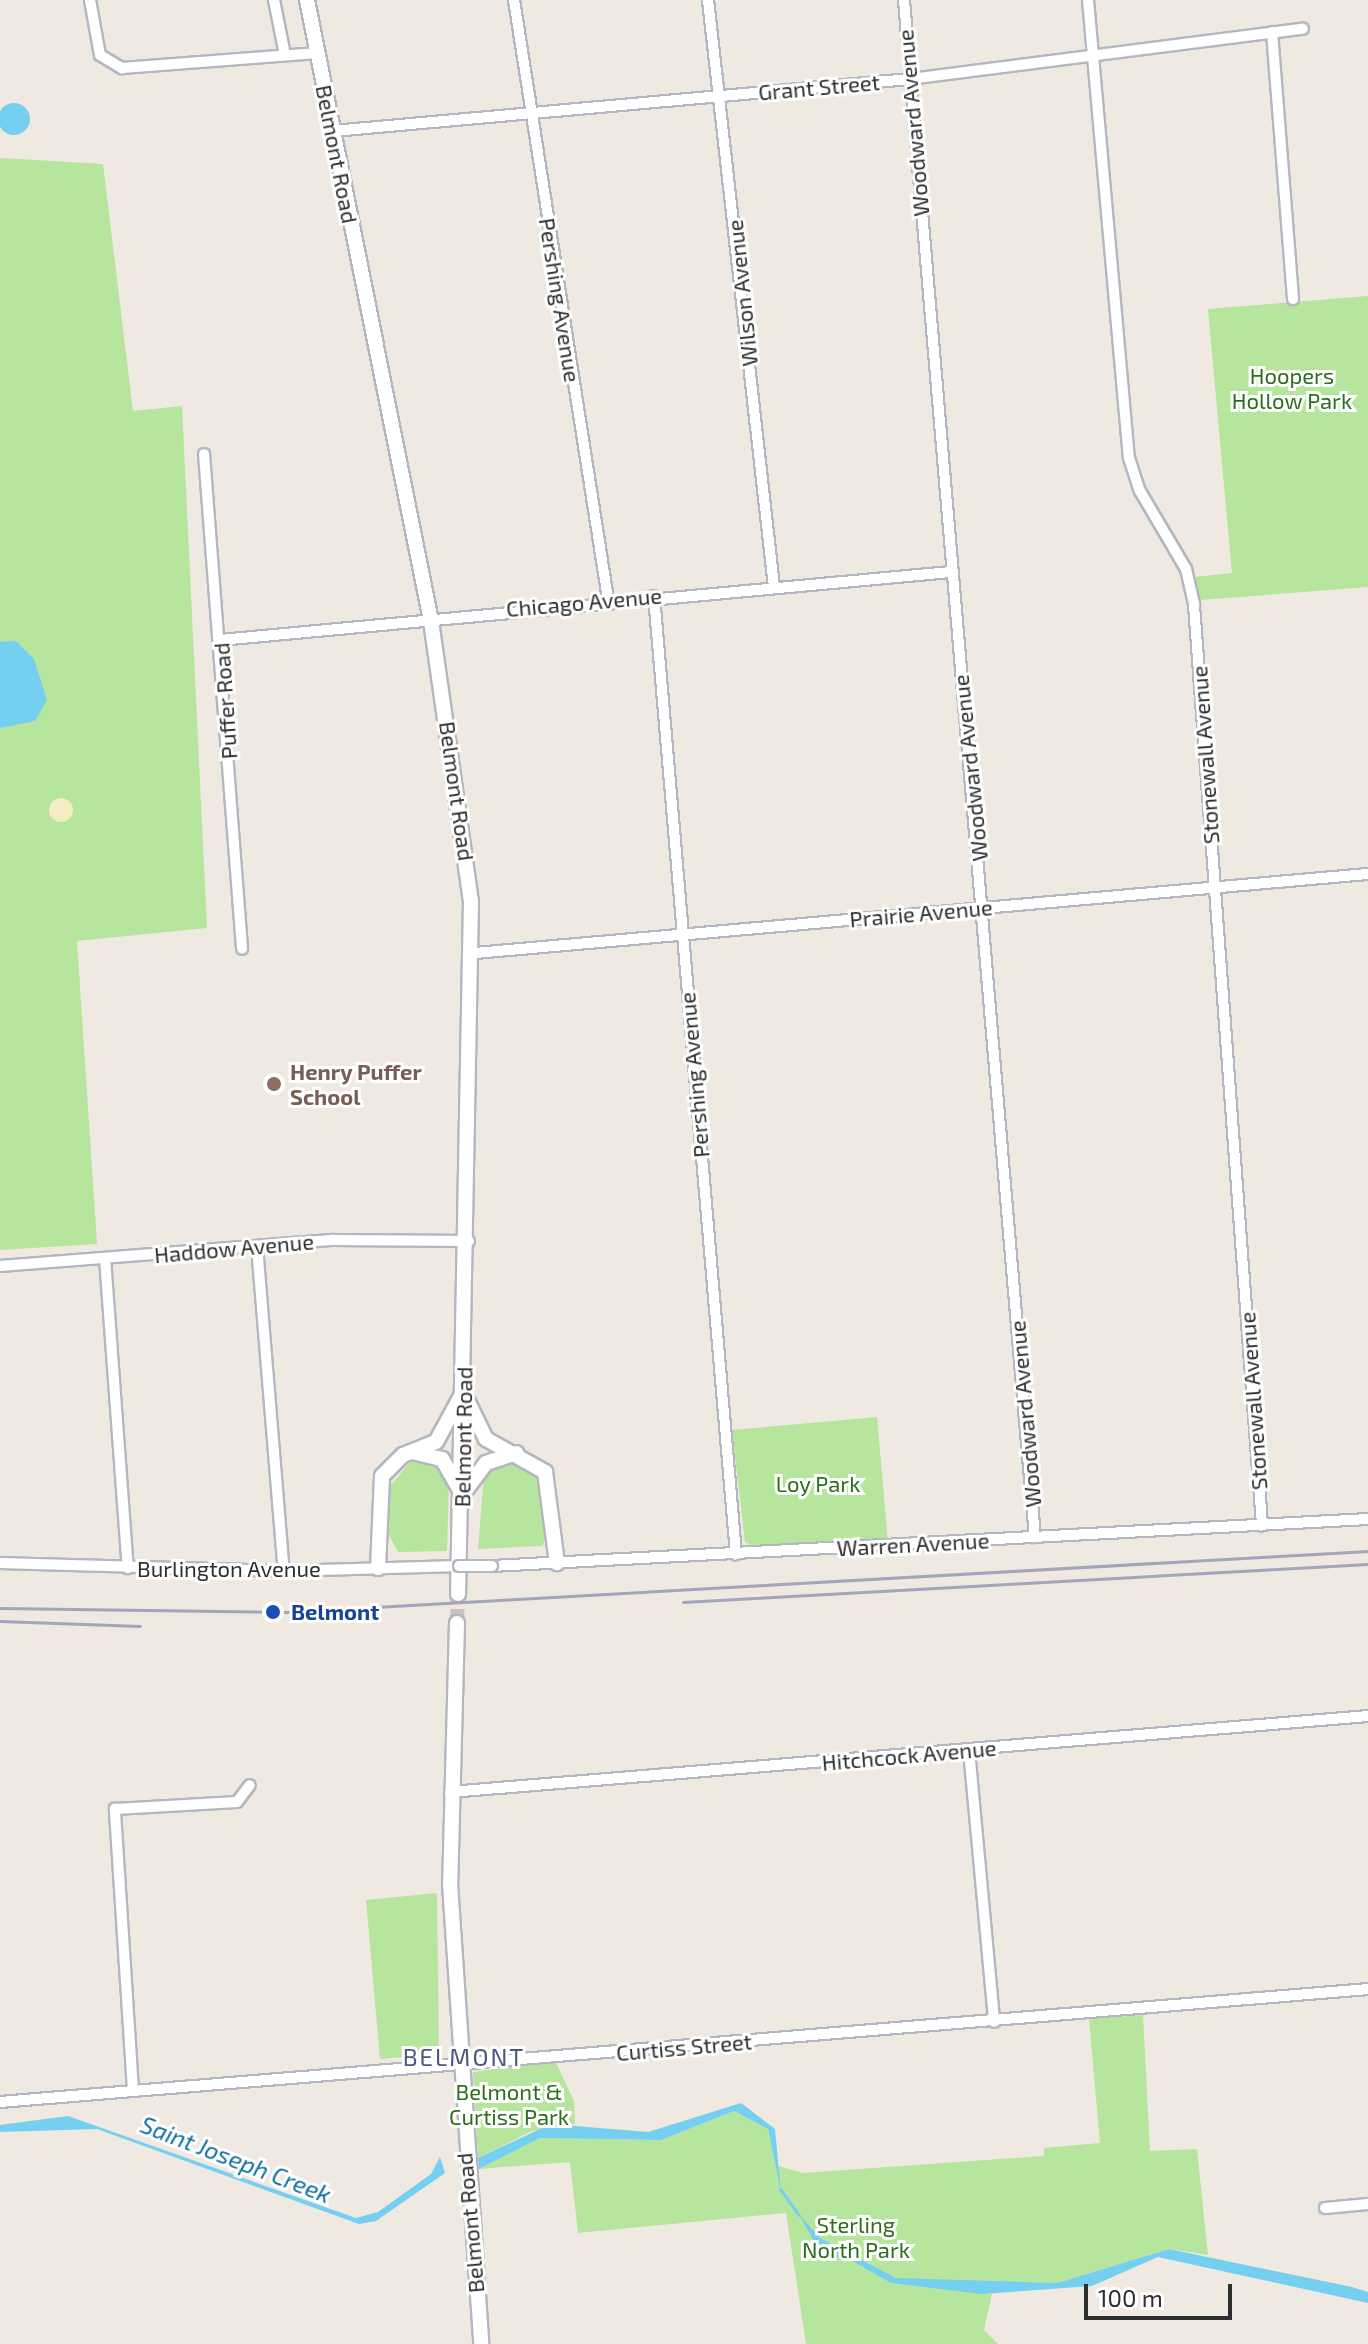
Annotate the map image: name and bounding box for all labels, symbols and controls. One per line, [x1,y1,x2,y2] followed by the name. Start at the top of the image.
[892,28,934,218] street label: Woodward Avenue
[757,69,881,105] street label: Grant Street
[311,83,363,225] street label: Belmont Road
[534,216,586,384] street label: Pershing Avenue
[721,218,763,368] street label: Wilson Avenue
[1232,362,1352,414] park label: Hoopers Hollow Park
[505,582,663,622] street label: Chicago Avenue
[208,642,242,760] street label: Puffer Road
[1186,665,1224,845] street label: Stonewall Avenue
[947,673,993,863] street label: Woodward Avenue
[434,720,480,862] street label: Belmont Road
[848,894,994,932] street label: Prairie Avenue
[674,991,714,1159] street label: Pershing Avenue
[290,1058,422,1110] place label: Henry Puffer School
[265,1075,283,1093] marker: Henry Puffer School
[153,1228,315,1268] street label: Haddow Avenue
[1234,1311,1272,1491] street label: Stonewall Avenue
[1004,1319,1046,1509] street label: Woodward Avenue
[449,1367,477,1507] street label: Belmont Road
[775,1471,861,1497] park label: Loy Park
[836,1527,990,1561] street label: Warren Avenue
[137,1556,321,1582] street label: Burlington Avenue
[291,1599,379,1625] place label: Belmont
[262,1601,284,1623] marker: Belmont
[820,1734,998,1776] street label: Hitchcock Avenue
[615,2028,753,2066] street label: Curtiss Street
[403,2043,525,2071] district label: BELMONT
[449,2078,569,2130] park label: Belmont & Curtiss Park
[136,2109,336,2209] water label: Saint Joseph Creek
[451,2152,489,2294] street label: Belmont Road
[802,2211,910,2262] park label: Sterling North Park
[1088,2268,1236,2318] scale bar
[1098,2283,1163,2312] text: 100 m

